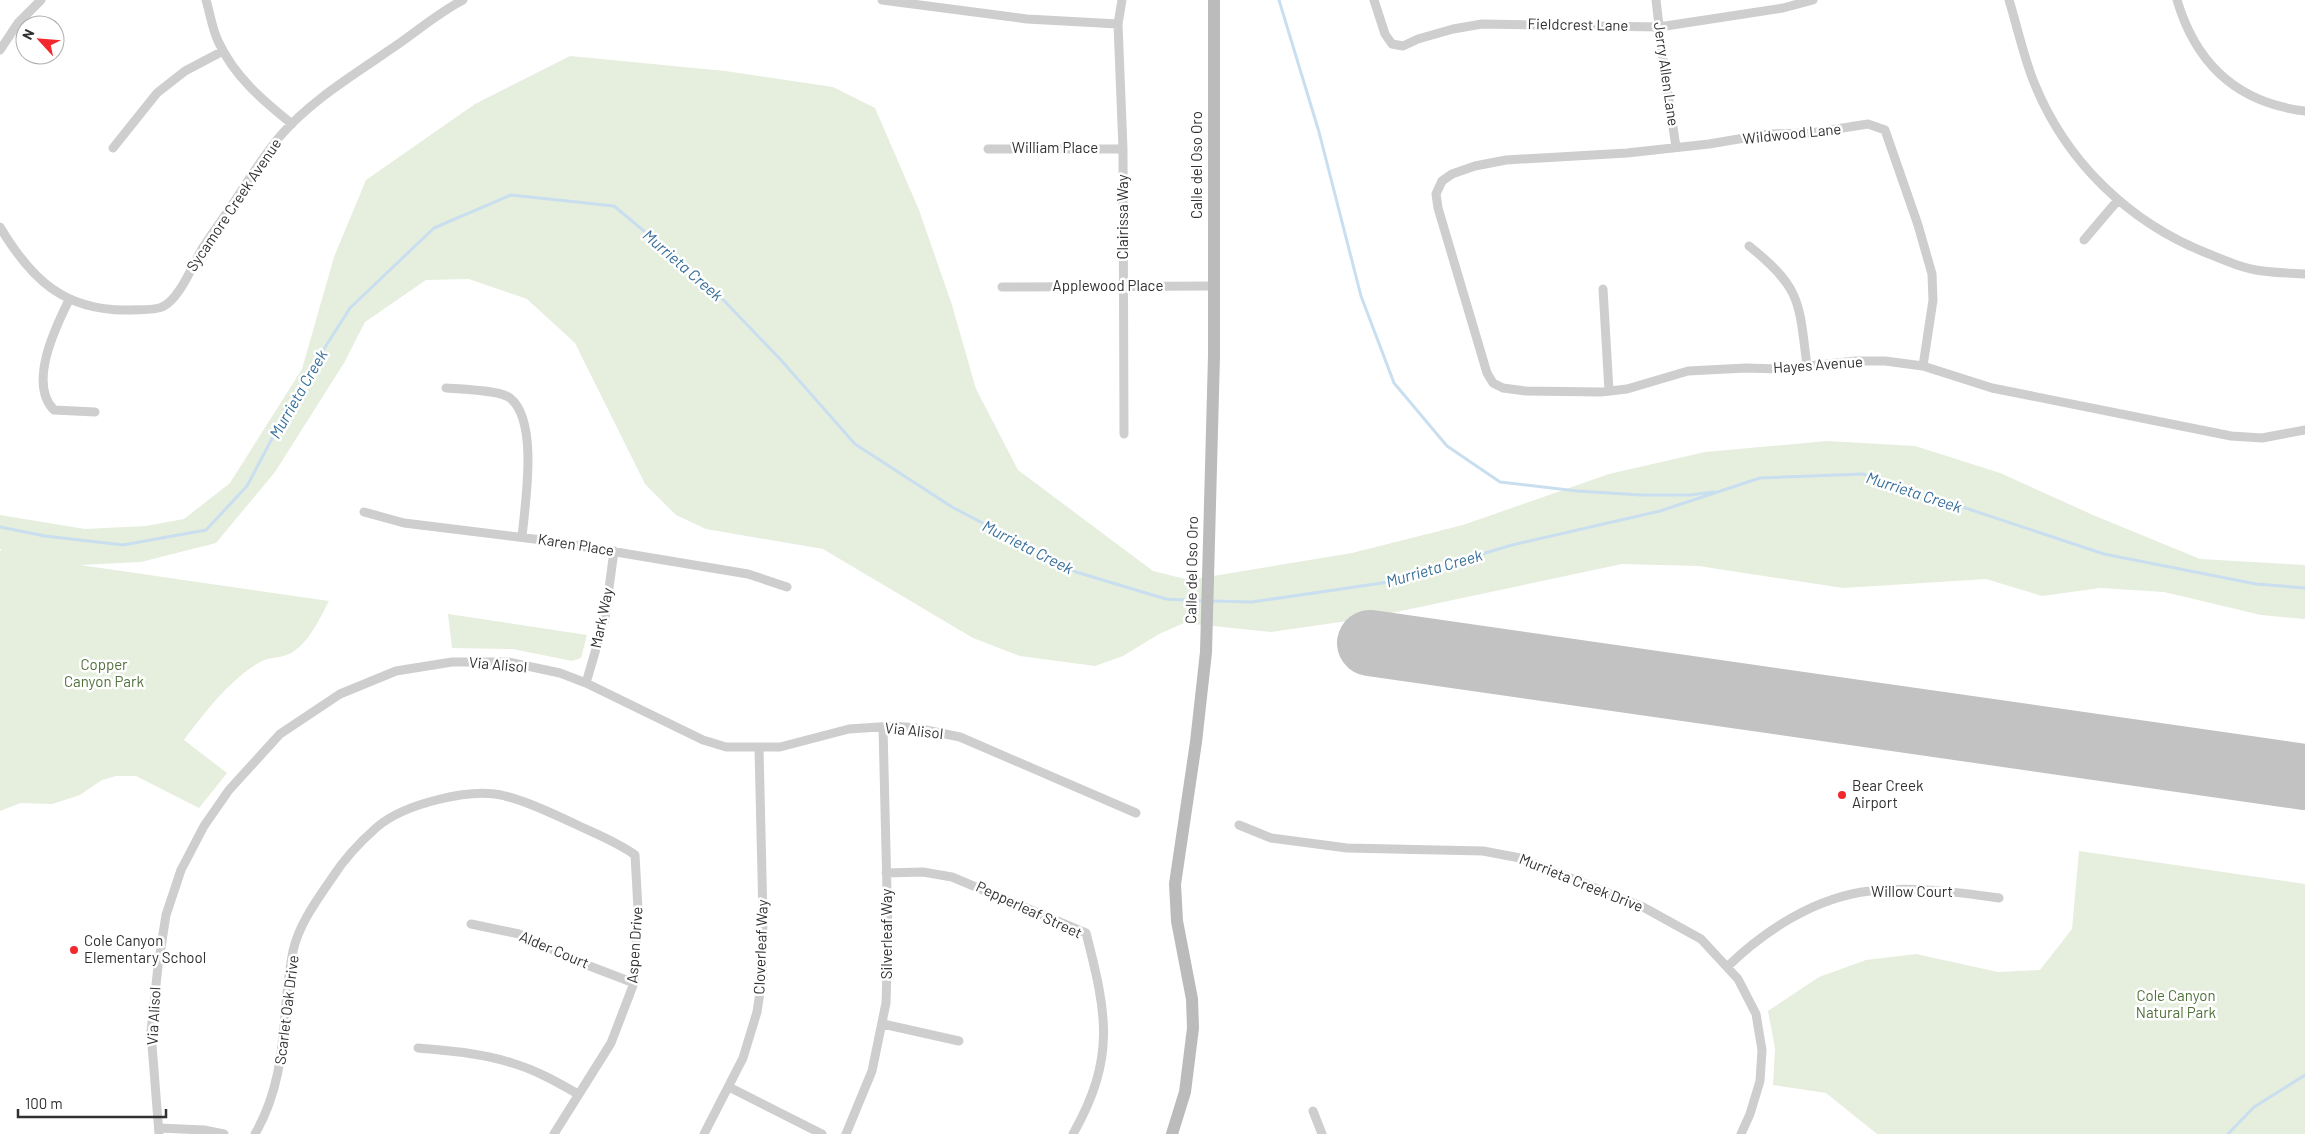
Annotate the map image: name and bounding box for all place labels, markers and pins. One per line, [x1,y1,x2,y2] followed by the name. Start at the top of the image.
[1852,776,1924,811] place label: Bear Creek Airport
[1836,789,1848,801] marker: Bear Creek Airport
[84,931,206,966] place label: Cole Canyon Elementary School
[68,944,80,956] marker: Cole Canyon Elementary School

